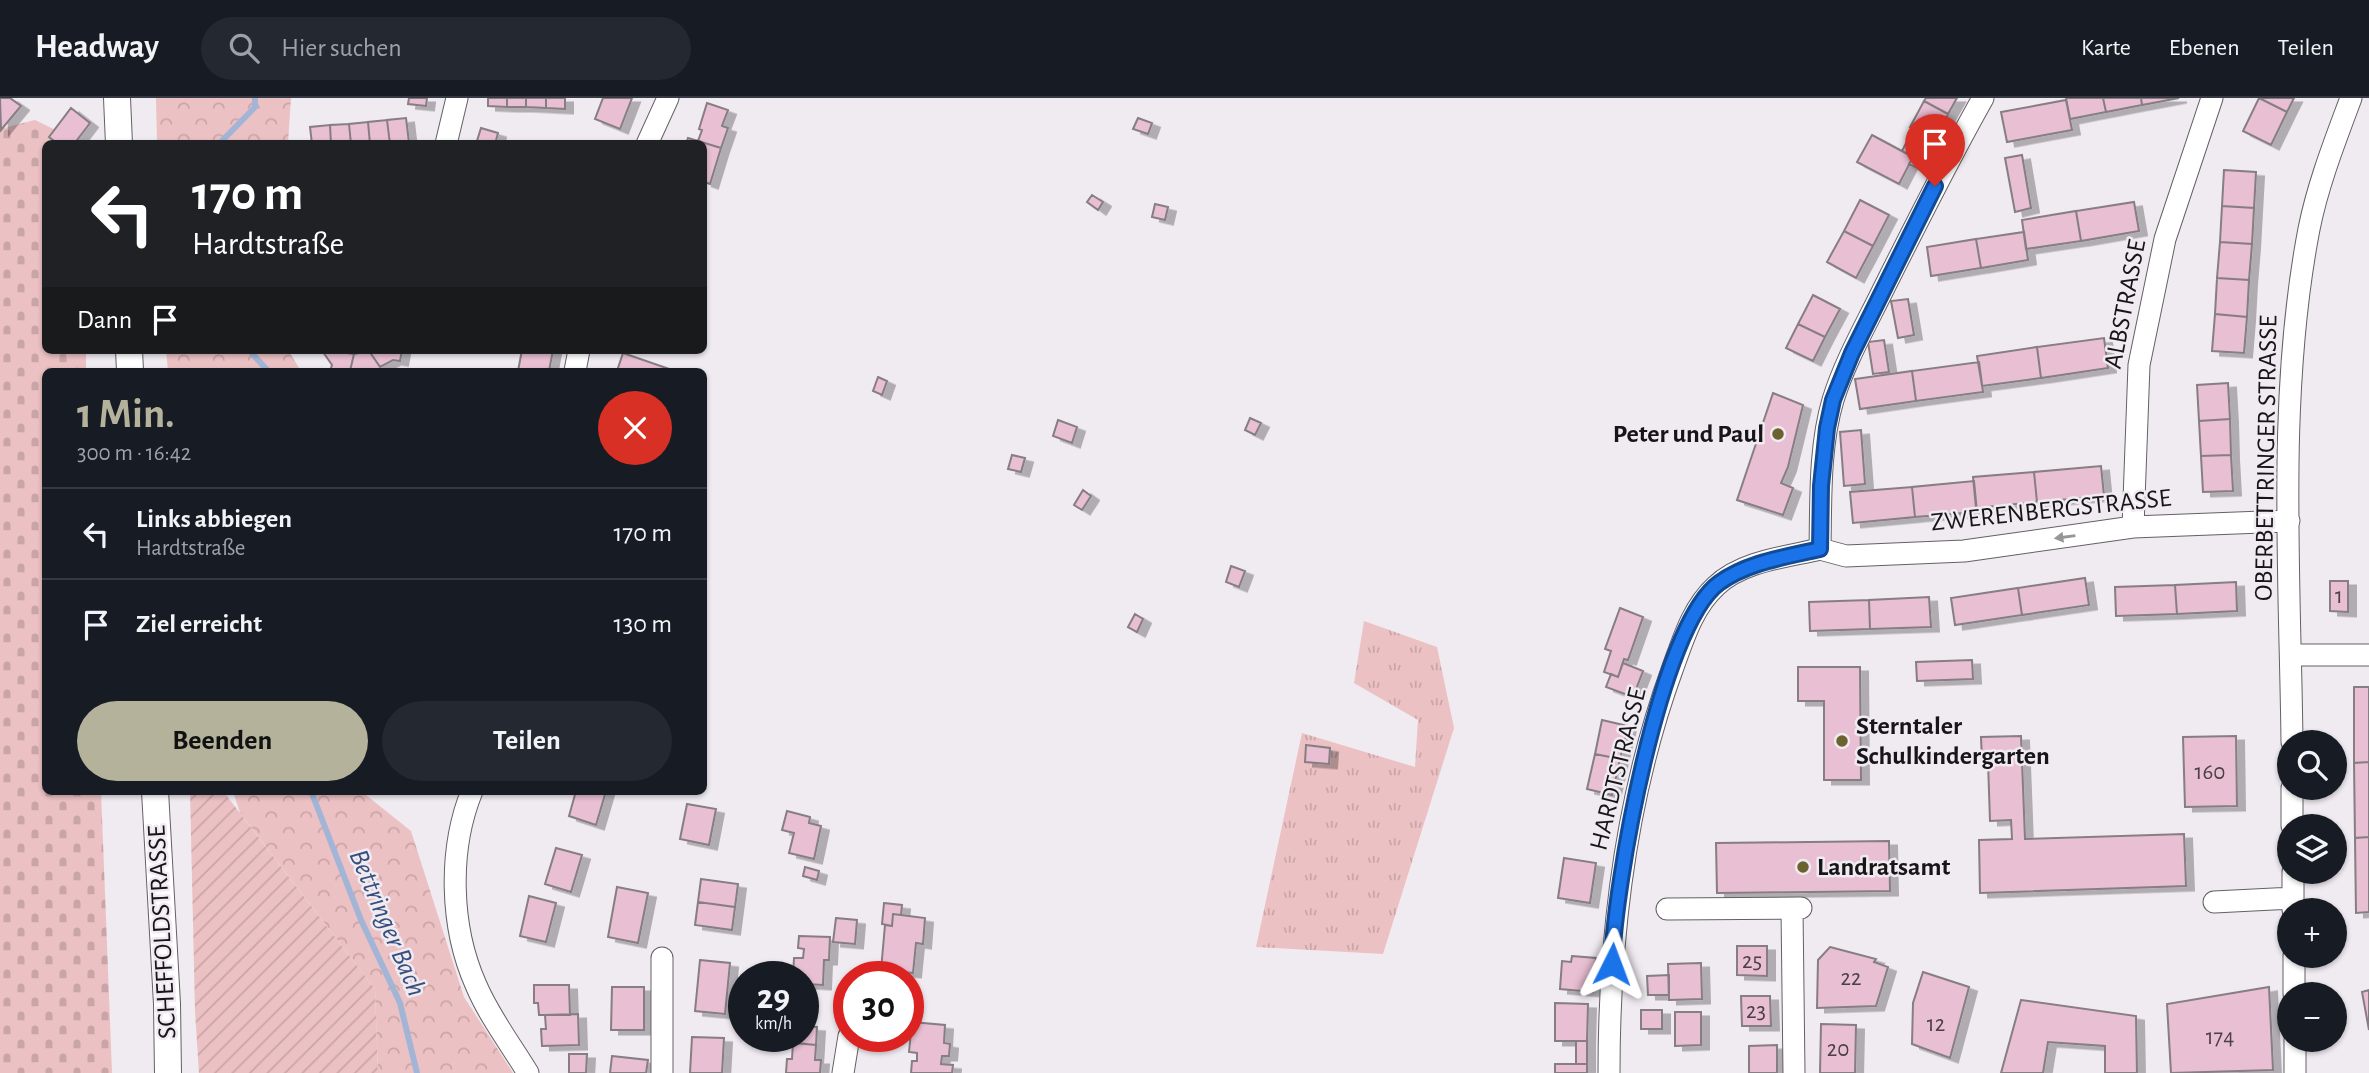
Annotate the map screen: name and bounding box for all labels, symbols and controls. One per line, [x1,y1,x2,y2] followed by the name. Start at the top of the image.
[201,17,691,80] search box
[225,29,263,67] icon: search
[35,31,159,64] text: Headway
[281,35,402,61] text: Hier suchen
[2081,36,2131,60] text: Karte
[2169,36,2240,60] text: Ebenen
[2278,36,2334,60] text: Teilen
[1905,114,1965,186] pin
[1916,125,1954,163] icon: arrive
[77,168,168,259] icon: left
[192,170,303,219] text: 170 m
[192,228,344,260] text: Hardtstraße
[2100,237,2150,371] street label: ALBSTRASSE
[146,301,184,339] icon: arrive
[77,307,132,333] text: Dann
[2251,315,2281,601] street label: OBERBETTRINGER STRASSE
[598,391,672,465] button: close
[77,393,175,435] text: 1 Min.
[1613,421,1764,447] place label: Peter und Paul
[1770,426,1786,442] marker: Peter und Paul
[77,442,191,465] text: 300 m · 16:42
[1930,484,2172,536] street label: ZWERENBERGSTRASSE
[136,506,292,532] text: Links abbiegen
[77,515,115,553] icon: left
[613,520,672,546] text: 170 m
[2054,531,2076,542] one-way arrow
[136,537,245,560] text: Hardtstraße
[2335,585,2343,608] house number: 1
[77,606,115,644] icon: arrive
[136,611,262,637] text: Ziel erreicht
[614,611,672,637] text: 130 m
[1585,685,1651,853] street label: HARDTSTRASSE
[77,701,368,781] button: Beenden
[382,701,672,781] button: Teilen
[1856,713,2050,769] place label: Sterntaler Schulkindergarten
[2277,730,2347,1052] map controls
[2277,730,2347,800] button: search
[1834,733,1850,749] marker: Sterntaler Schulkindergarten
[2195,761,2225,784] house number: 160
[2277,814,2347,884] button: layers
[143,825,181,1039] street label: SCHEFFOLDSTRASSE
[344,846,430,1000] water label: Bettringer Bach
[1817,854,1950,880] place label: Landratsamt
[1795,859,1811,875] marker: Landratsamt
[2277,898,2347,968] button: +
[1575,927,1649,1001] position arrow
[1742,950,1762,973] house number: 25
[833,961,924,1052] speed limit sign: 30
[1841,967,1861,990] house number: 22
[757,980,790,1015] text: 29
[2277,982,2347,1052] button: −
[1746,1000,1766,1023] house number: 23
[1927,1013,1945,1036] house number: 12
[755,1015,792,1033] text: km/h
[2206,1026,2234,1049] house number: 174
[1827,1038,1849,1061] house number: 20

